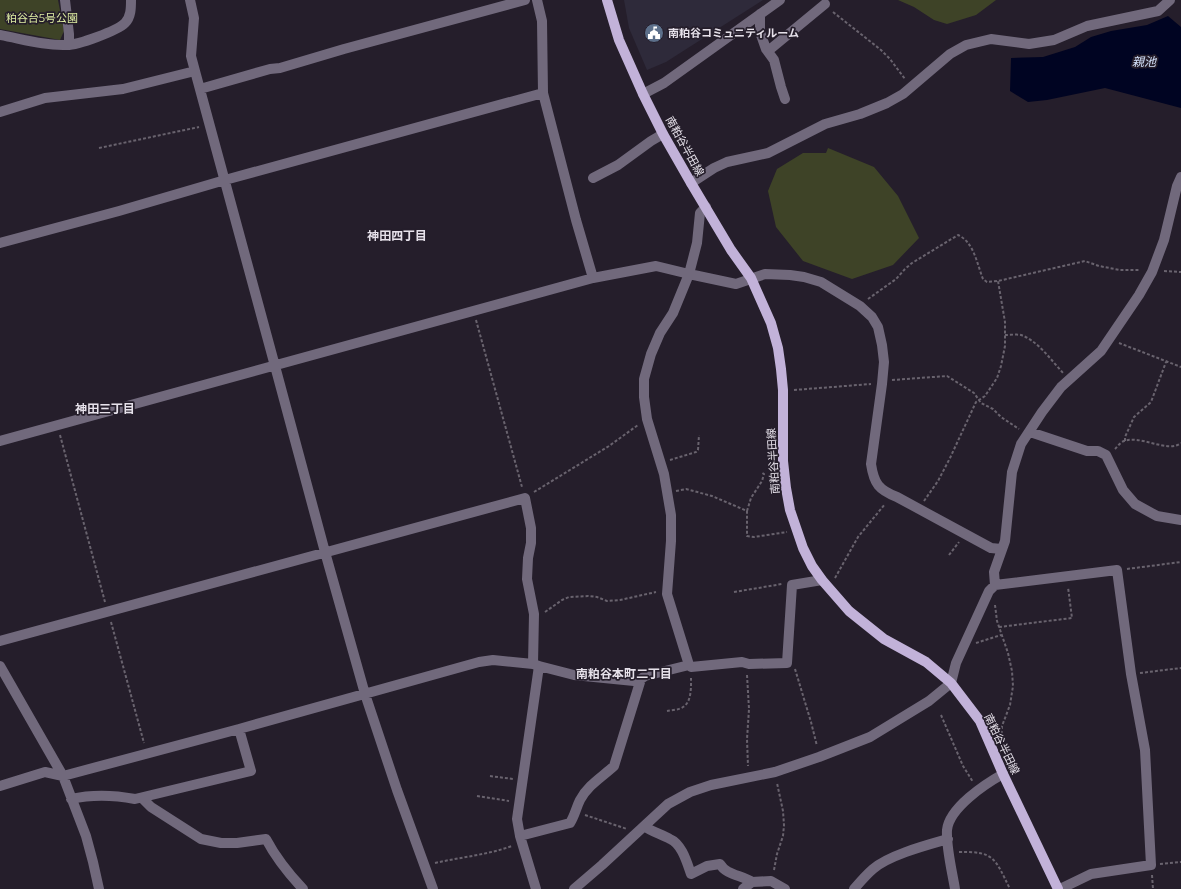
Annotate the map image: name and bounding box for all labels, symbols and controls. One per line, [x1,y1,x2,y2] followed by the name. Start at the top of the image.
[6,11,78,25] park label: 粕谷台5号公園
[643,22,665,44] public building icon: 南粕谷コミュニティルーム
[668,26,799,40] place label: 南粕谷コミュニティルーム
[1132,54,1157,69] water label: 親池
[663,114,707,178] street label: 南粕谷半田線
[367,228,427,243] district label: 神田四丁目
[75,401,135,416] district label: 神田三丁目
[764,428,782,494] street label: 南粕谷半田線
[576,666,672,681] district label: 南粕谷本町二丁目
[981,711,1023,777] street label: 南粕谷半田線

